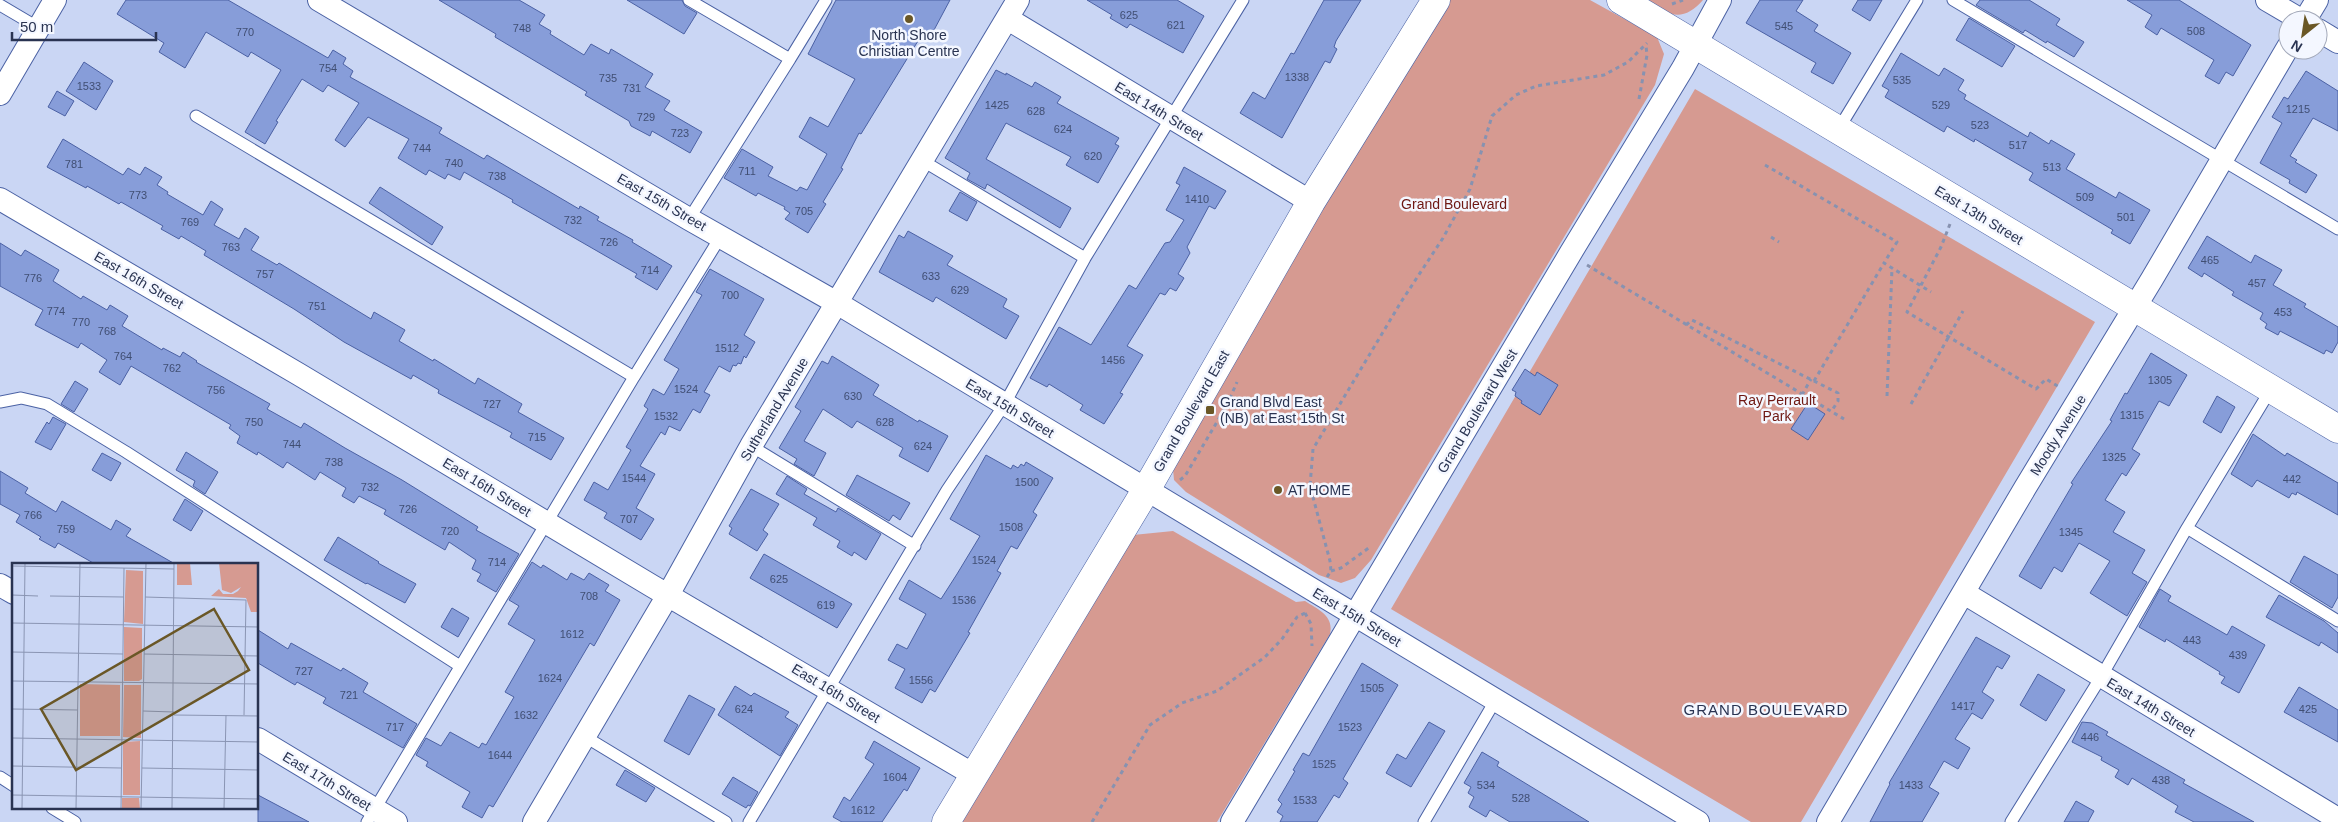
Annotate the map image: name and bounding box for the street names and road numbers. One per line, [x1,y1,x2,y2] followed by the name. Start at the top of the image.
[1112,78,1206,144] street label: East 14th Street
[615,170,710,234] street label: East 15th Street
[1932,182,2026,248] street label: East 13th Street
[92,248,187,312] street label: East 16th Street
[1434,346,1520,476] street label: Grand Boulevard West
[1150,347,1232,475] street label: Grand Boulevard East
[737,354,811,464] street label: Sutherland Avenue
[963,375,1057,441] street label: East 15th Street
[2027,391,2089,478] street label: Moody Avenue
[440,454,534,520] street label: East 16th Street
[1310,584,1404,650] street label: East 15th Street
[789,660,883,726] street label: East 16th Street
[2104,674,2198,740] street label: East 14th Street
[280,748,374,814] street label: East 17th Street

